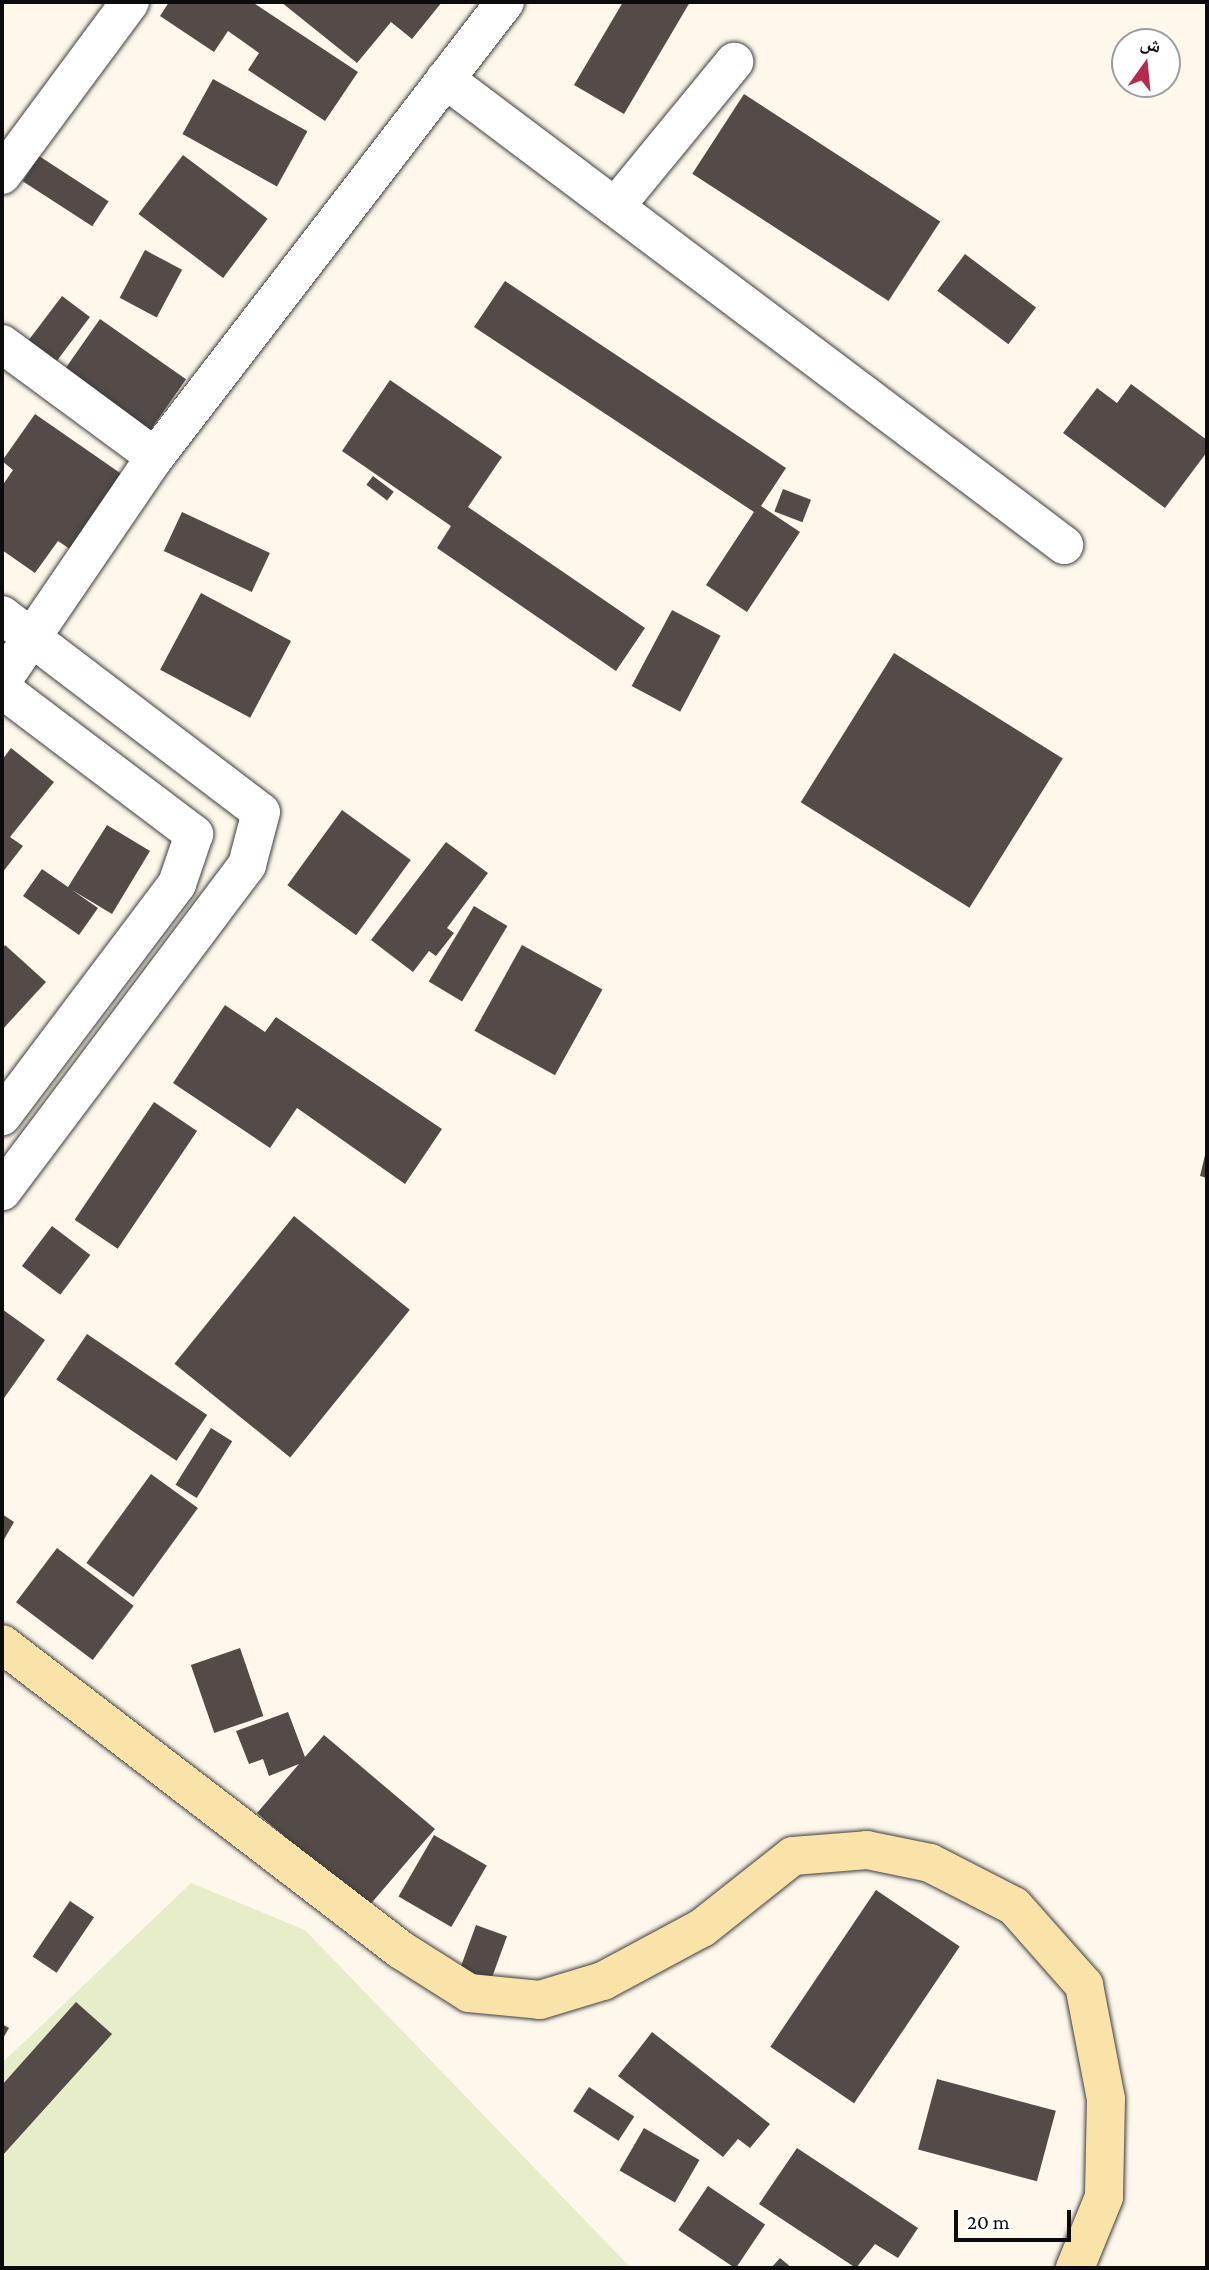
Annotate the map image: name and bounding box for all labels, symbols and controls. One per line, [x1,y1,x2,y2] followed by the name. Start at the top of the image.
[1111,28,1181,98] north arrow
[1139,31,1163,57] text: ش
[957,2196,1074,2240] scale bar
[967,2210,1010,2234] text: 20 m

